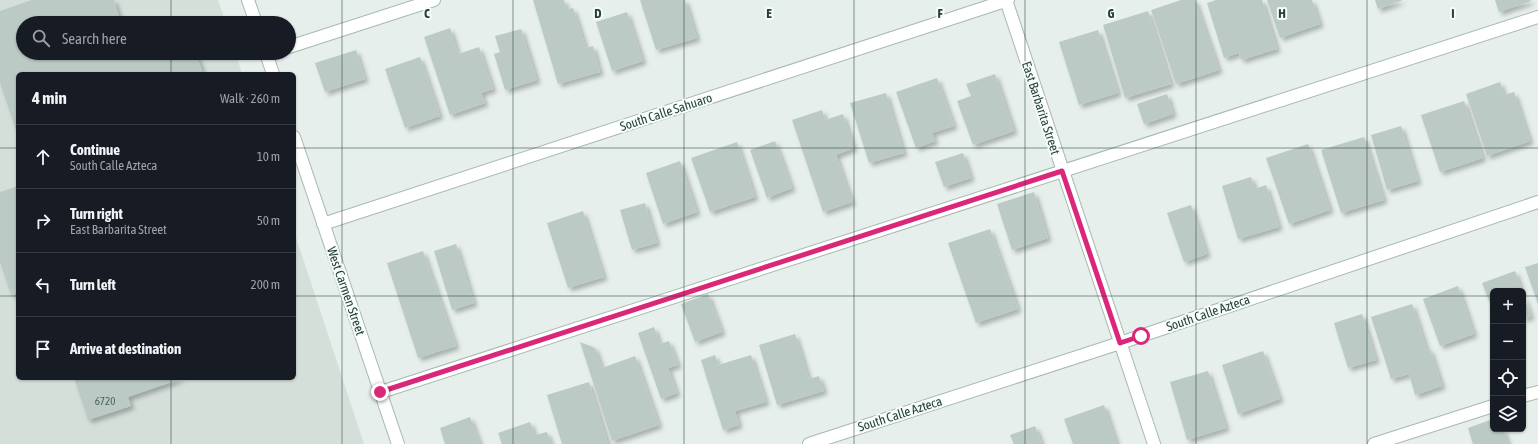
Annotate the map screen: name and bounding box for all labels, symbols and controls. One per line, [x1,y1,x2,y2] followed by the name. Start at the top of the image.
[424,6,430,21] text: C
[594,6,602,21] text: D
[766,6,772,21] text: E
[937,6,943,21] text: F
[1108,6,1115,21] text: G
[1278,6,1286,21] text: H
[1451,6,1455,21] text: I
[16,16,296,60] search box
[30,27,52,49] icon: search
[62,30,127,47] text: Search here
[1019,60,1063,157] street label: East Barbarita Street
[32,88,67,108] text: 4 min
[618,90,714,134] street label: South Calle Sahuaro
[220,91,280,106] text: Walk · 260 m
[70,141,120,158] text: Continue
[32,146,54,168] icon: ahead
[257,149,280,164] text: 10 m
[70,158,157,173] text: South Calle Azteca
[70,205,123,222] text: Turn right
[32,210,54,232] icon: right
[257,213,280,228] text: 50 m
[70,222,167,237] text: East Barbarita Street
[324,245,368,337] street label: West Carmen Street
[32,274,54,296] icon: left
[70,276,116,293] text: Turn left
[251,277,280,292] text: 200 m
[1490,288,1526,432] map controls
[1490,288,1526,324] button: +
[1164,292,1252,334] street label: South Calle Azteca
[1490,324,1526,360] button: −
[1132,327,1150,345] route start
[32,338,54,360] icon: arrive
[70,340,181,357] text: Arrive at destination
[1490,360,1526,396] button: locate
[371,383,389,401] route end
[856,393,944,435] street label: South Calle Azteca
[95,395,115,407] house number: 6720
[1490,396,1526,432] button: layers

